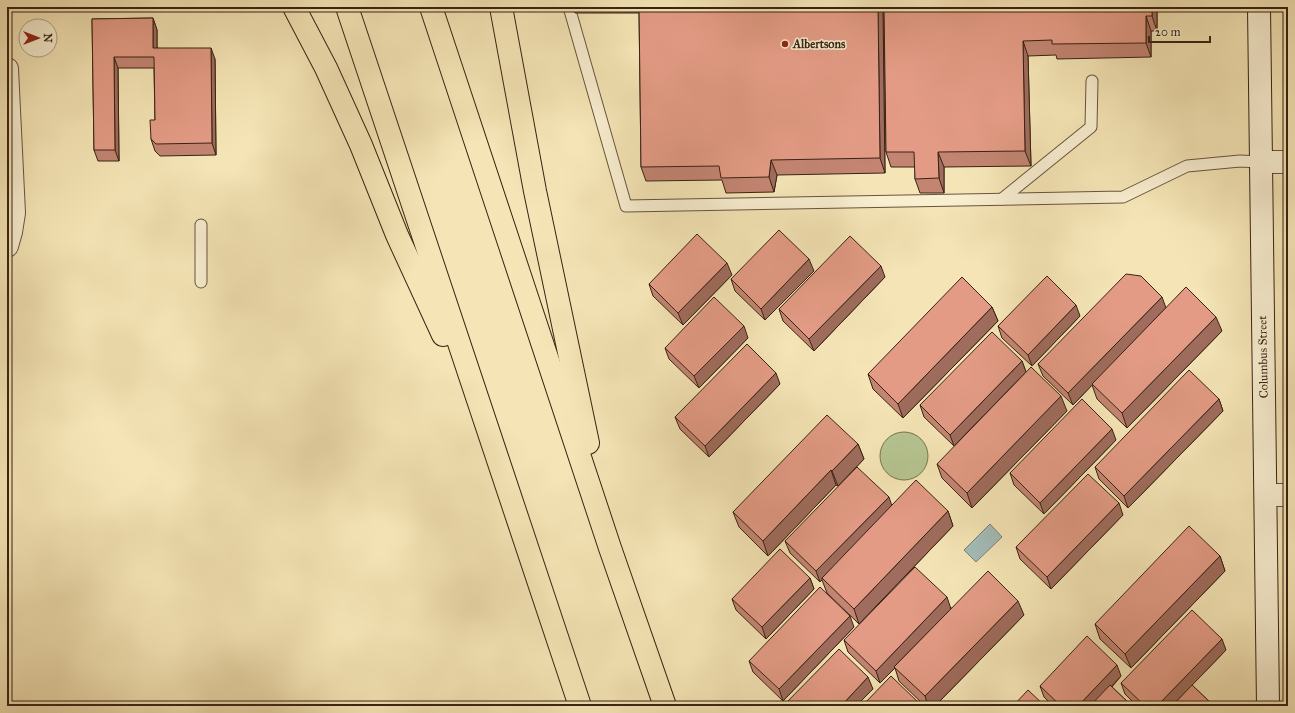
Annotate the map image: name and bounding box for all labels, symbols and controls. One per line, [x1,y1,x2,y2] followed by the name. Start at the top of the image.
[18,18,58,58] north arrow
[1149,18,1210,44] scale bar
[1155,25,1181,39] text: 20 m
[41,33,54,43] text: N
[792,37,846,51] place label: Albertsons
[780,39,790,49] marker: Albertsons
[1255,315,1271,399] street label: Columbus Street

